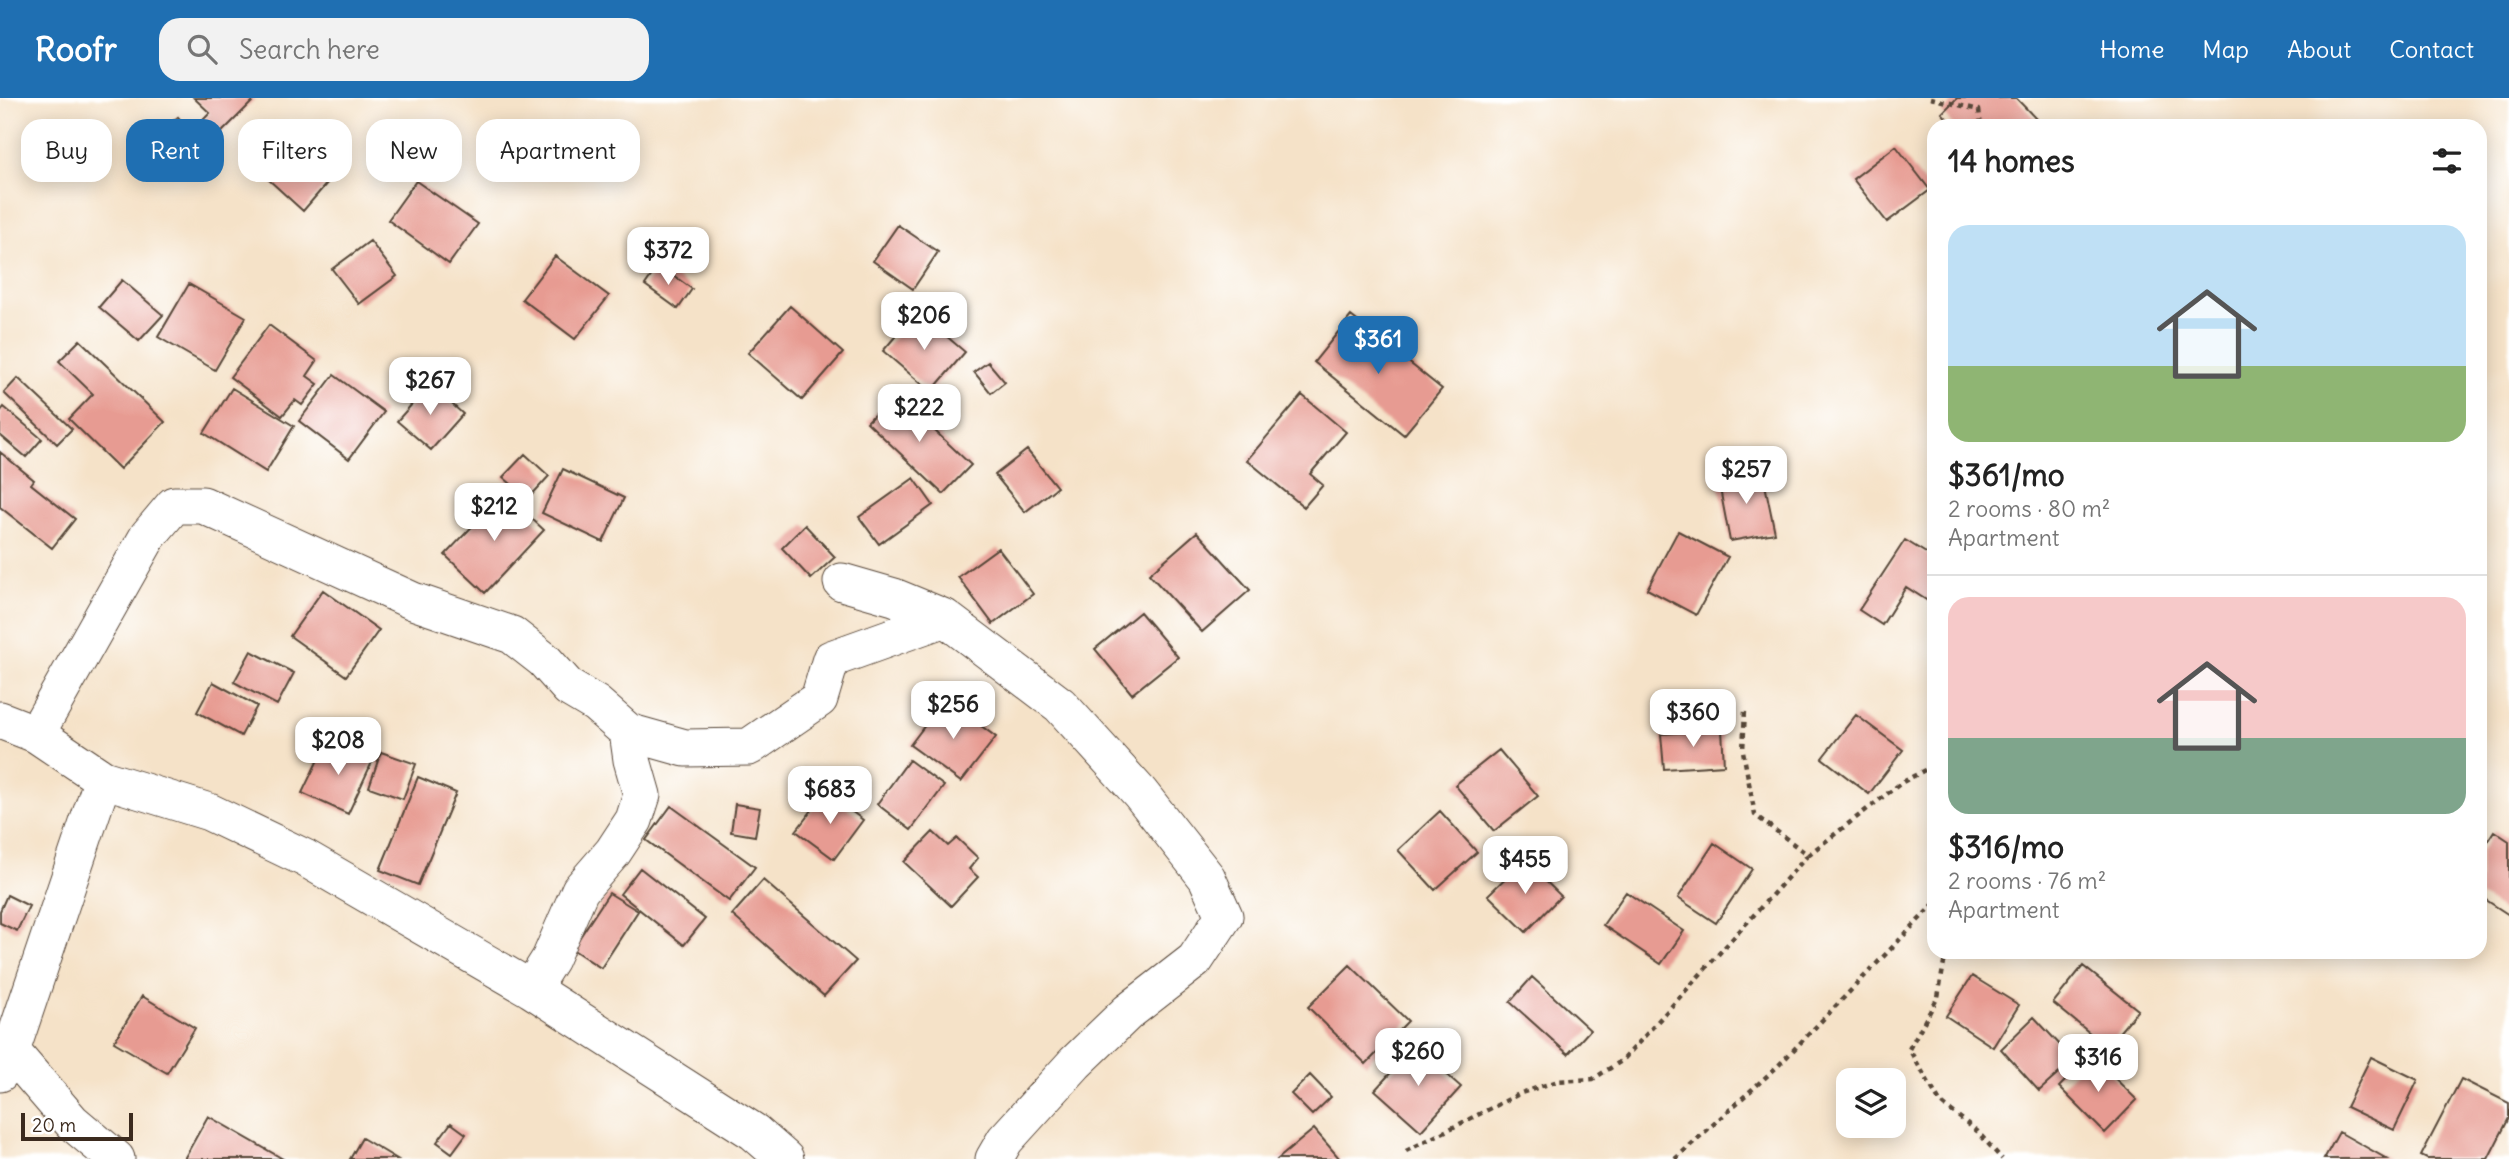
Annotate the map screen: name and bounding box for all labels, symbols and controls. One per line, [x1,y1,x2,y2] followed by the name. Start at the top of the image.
[159,18,649,81] search box
[35,28,117,70] text: Roofr
[183,30,221,68] icon: search
[239,33,380,66] text: Search here
[2100,34,2164,64] text: Home
[2202,34,2249,64] text: Map
[2287,34,2351,64] text: About
[2389,34,2474,64] text: Contact
[21,119,112,182] chip: Buy
[126,119,224,182] chip: Rent
[238,119,352,182] chip: Filters
[366,119,462,182] chip: New
[476,119,640,182] chip: Apartment
[1948,142,2075,180] text: 14 homes
[2428,142,2466,180] icon: filters
[627,228,709,287] pin: $372
[643,235,693,264] text: $372
[2144,271,2270,397] icon: home
[883,292,965,352] pin: $206
[897,300,951,329] text: $206
[1337,316,1419,376] pin: $361
[1354,324,1402,353] text: $361
[389,358,471,417] pin: $267
[405,365,455,394] text: $267
[878,384,960,444] pin: $222
[894,392,944,421] text: $222
[1705,446,1787,506] pin: $257
[1721,454,1771,483] text: $257
[1948,456,2065,494] text: $361/mo
[453,484,535,543] pin: $212
[470,491,518,520] text: $212
[1948,494,2110,523] text: 2 rooms · 80 m²
[1948,523,2060,552] text: Apartment
[2144,643,2270,769] icon: home
[912,682,994,741] pin: $256
[927,689,979,718] text: $256
[1652,690,1734,749] pin: $360
[1666,697,1720,726] text: $360
[297,718,379,777] pin: $208
[311,725,365,754] text: $208
[789,766,871,826] pin: $683
[804,774,856,803] text: $683
[1948,828,2064,866] text: $316/mo
[1484,836,1566,896] pin: $455
[1499,844,1551,873] text: $455
[1948,866,2106,895] text: 2 rooms · 76 m²
[1948,895,2060,924] text: Apartment
[1377,1028,1459,1088] pin: $260
[2057,1034,2139,1094] pin: $316
[1391,1036,1445,1065] text: $260
[2074,1042,2122,1071] text: $316
[1836,1068,1906,1138] map controls
[1836,1068,1906,1138] button: layers
[21,1110,133,1142] scale bar
[32,1113,76,1137] text: 20 m

